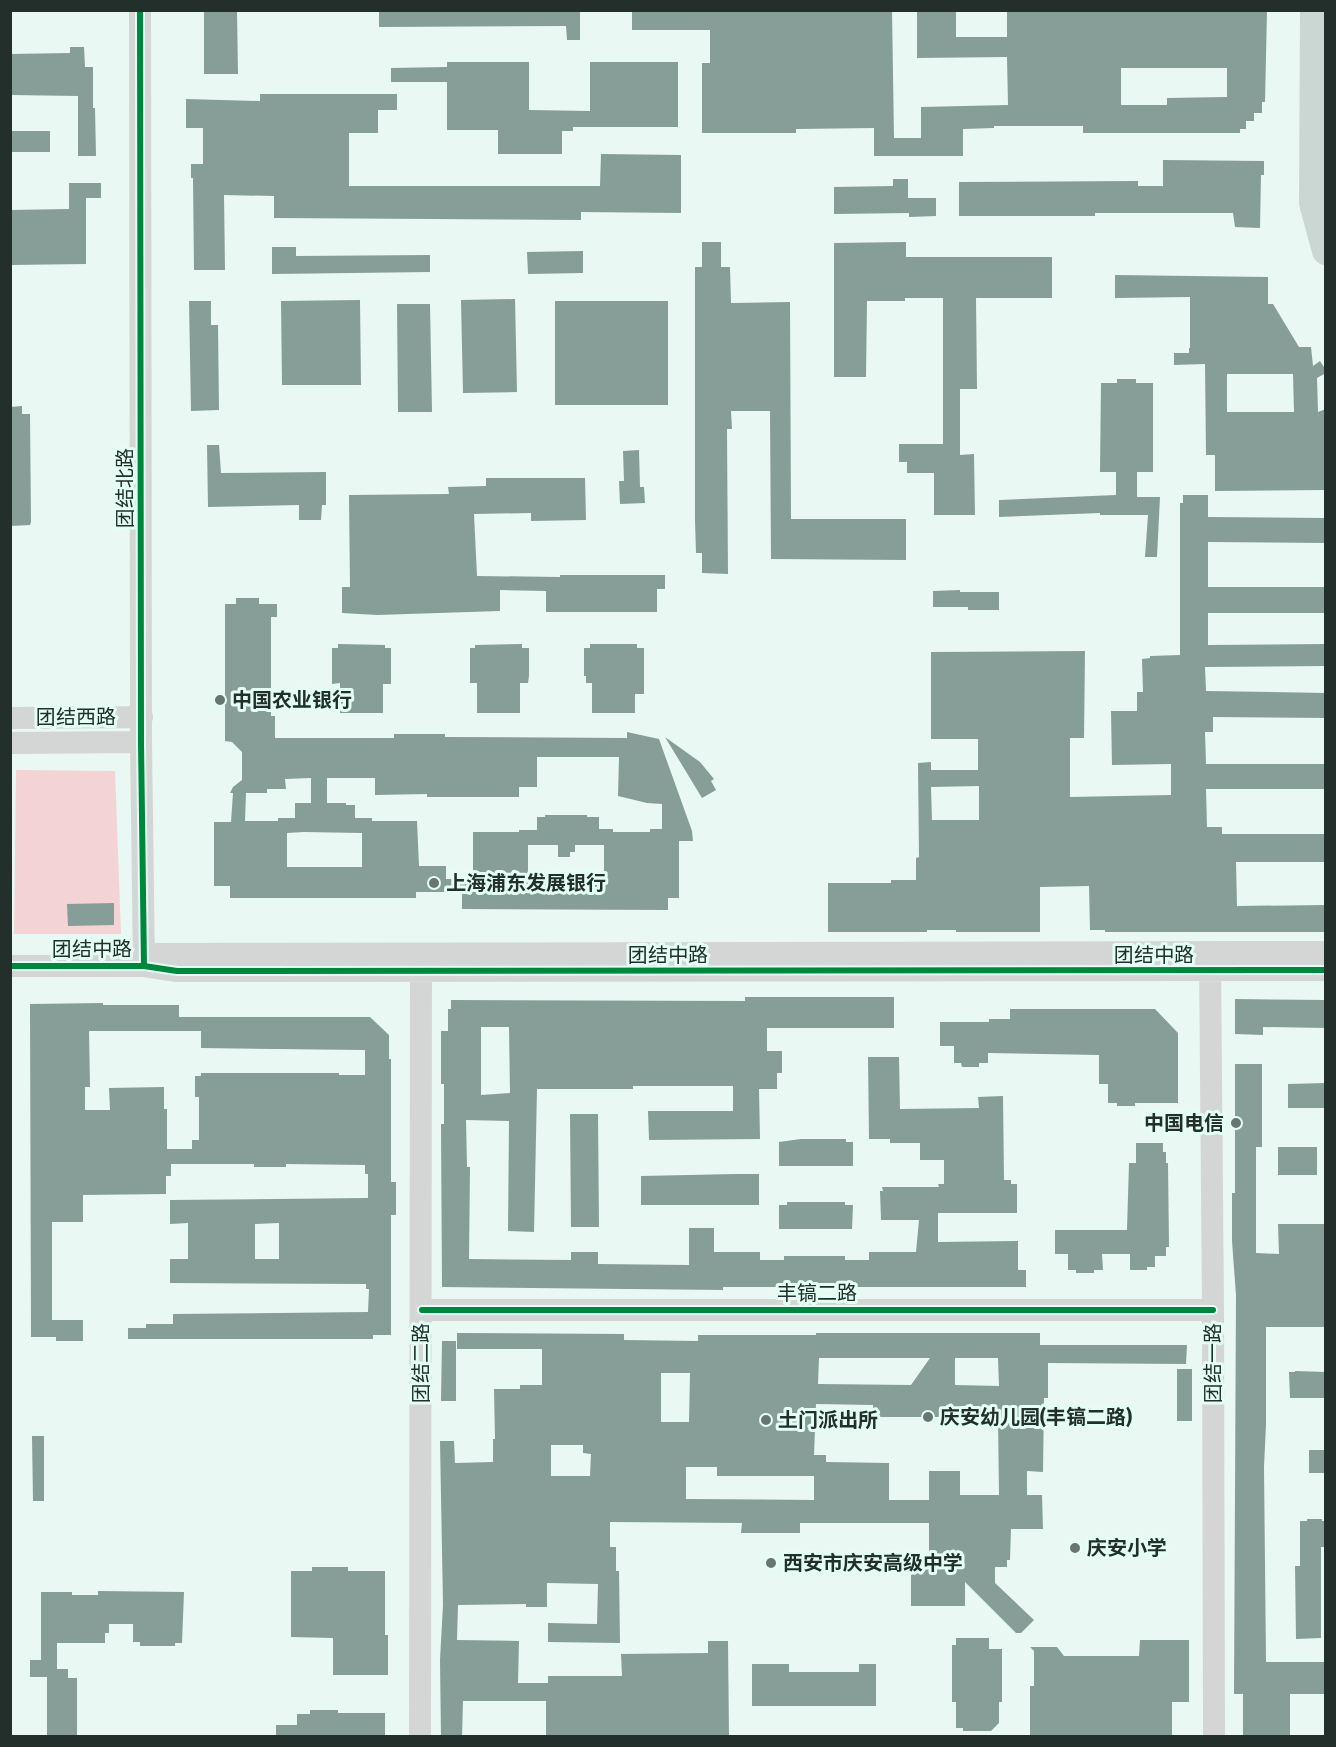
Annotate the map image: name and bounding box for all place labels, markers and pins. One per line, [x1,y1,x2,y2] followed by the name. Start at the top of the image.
[232,688,352,712] place label: 中国农业银行
[213,693,227,707] marker: 中国农业银行
[446,871,606,895] place label: 上海浦东发展银行
[427,876,441,890] marker: 上海浦东发展银行
[1144,1111,1224,1135] place label: 中国电信
[1229,1116,1243,1130] marker: 中国电信
[940,1405,1132,1429] place label: 庆安幼儿园(丰镐二路)
[778,1408,878,1432] place label: 土门派出所
[921,1410,935,1424] marker: 庆安幼儿园(丰镐二路)
[759,1413,773,1427] marker: 土门派出所
[1087,1536,1167,1560] place label: 庆安小学
[1068,1541,1082,1555] marker: 庆安小学
[783,1551,963,1575] place label: 西安市庆安高级中学
[764,1556,778,1570] marker: 西安市庆安高级中学

